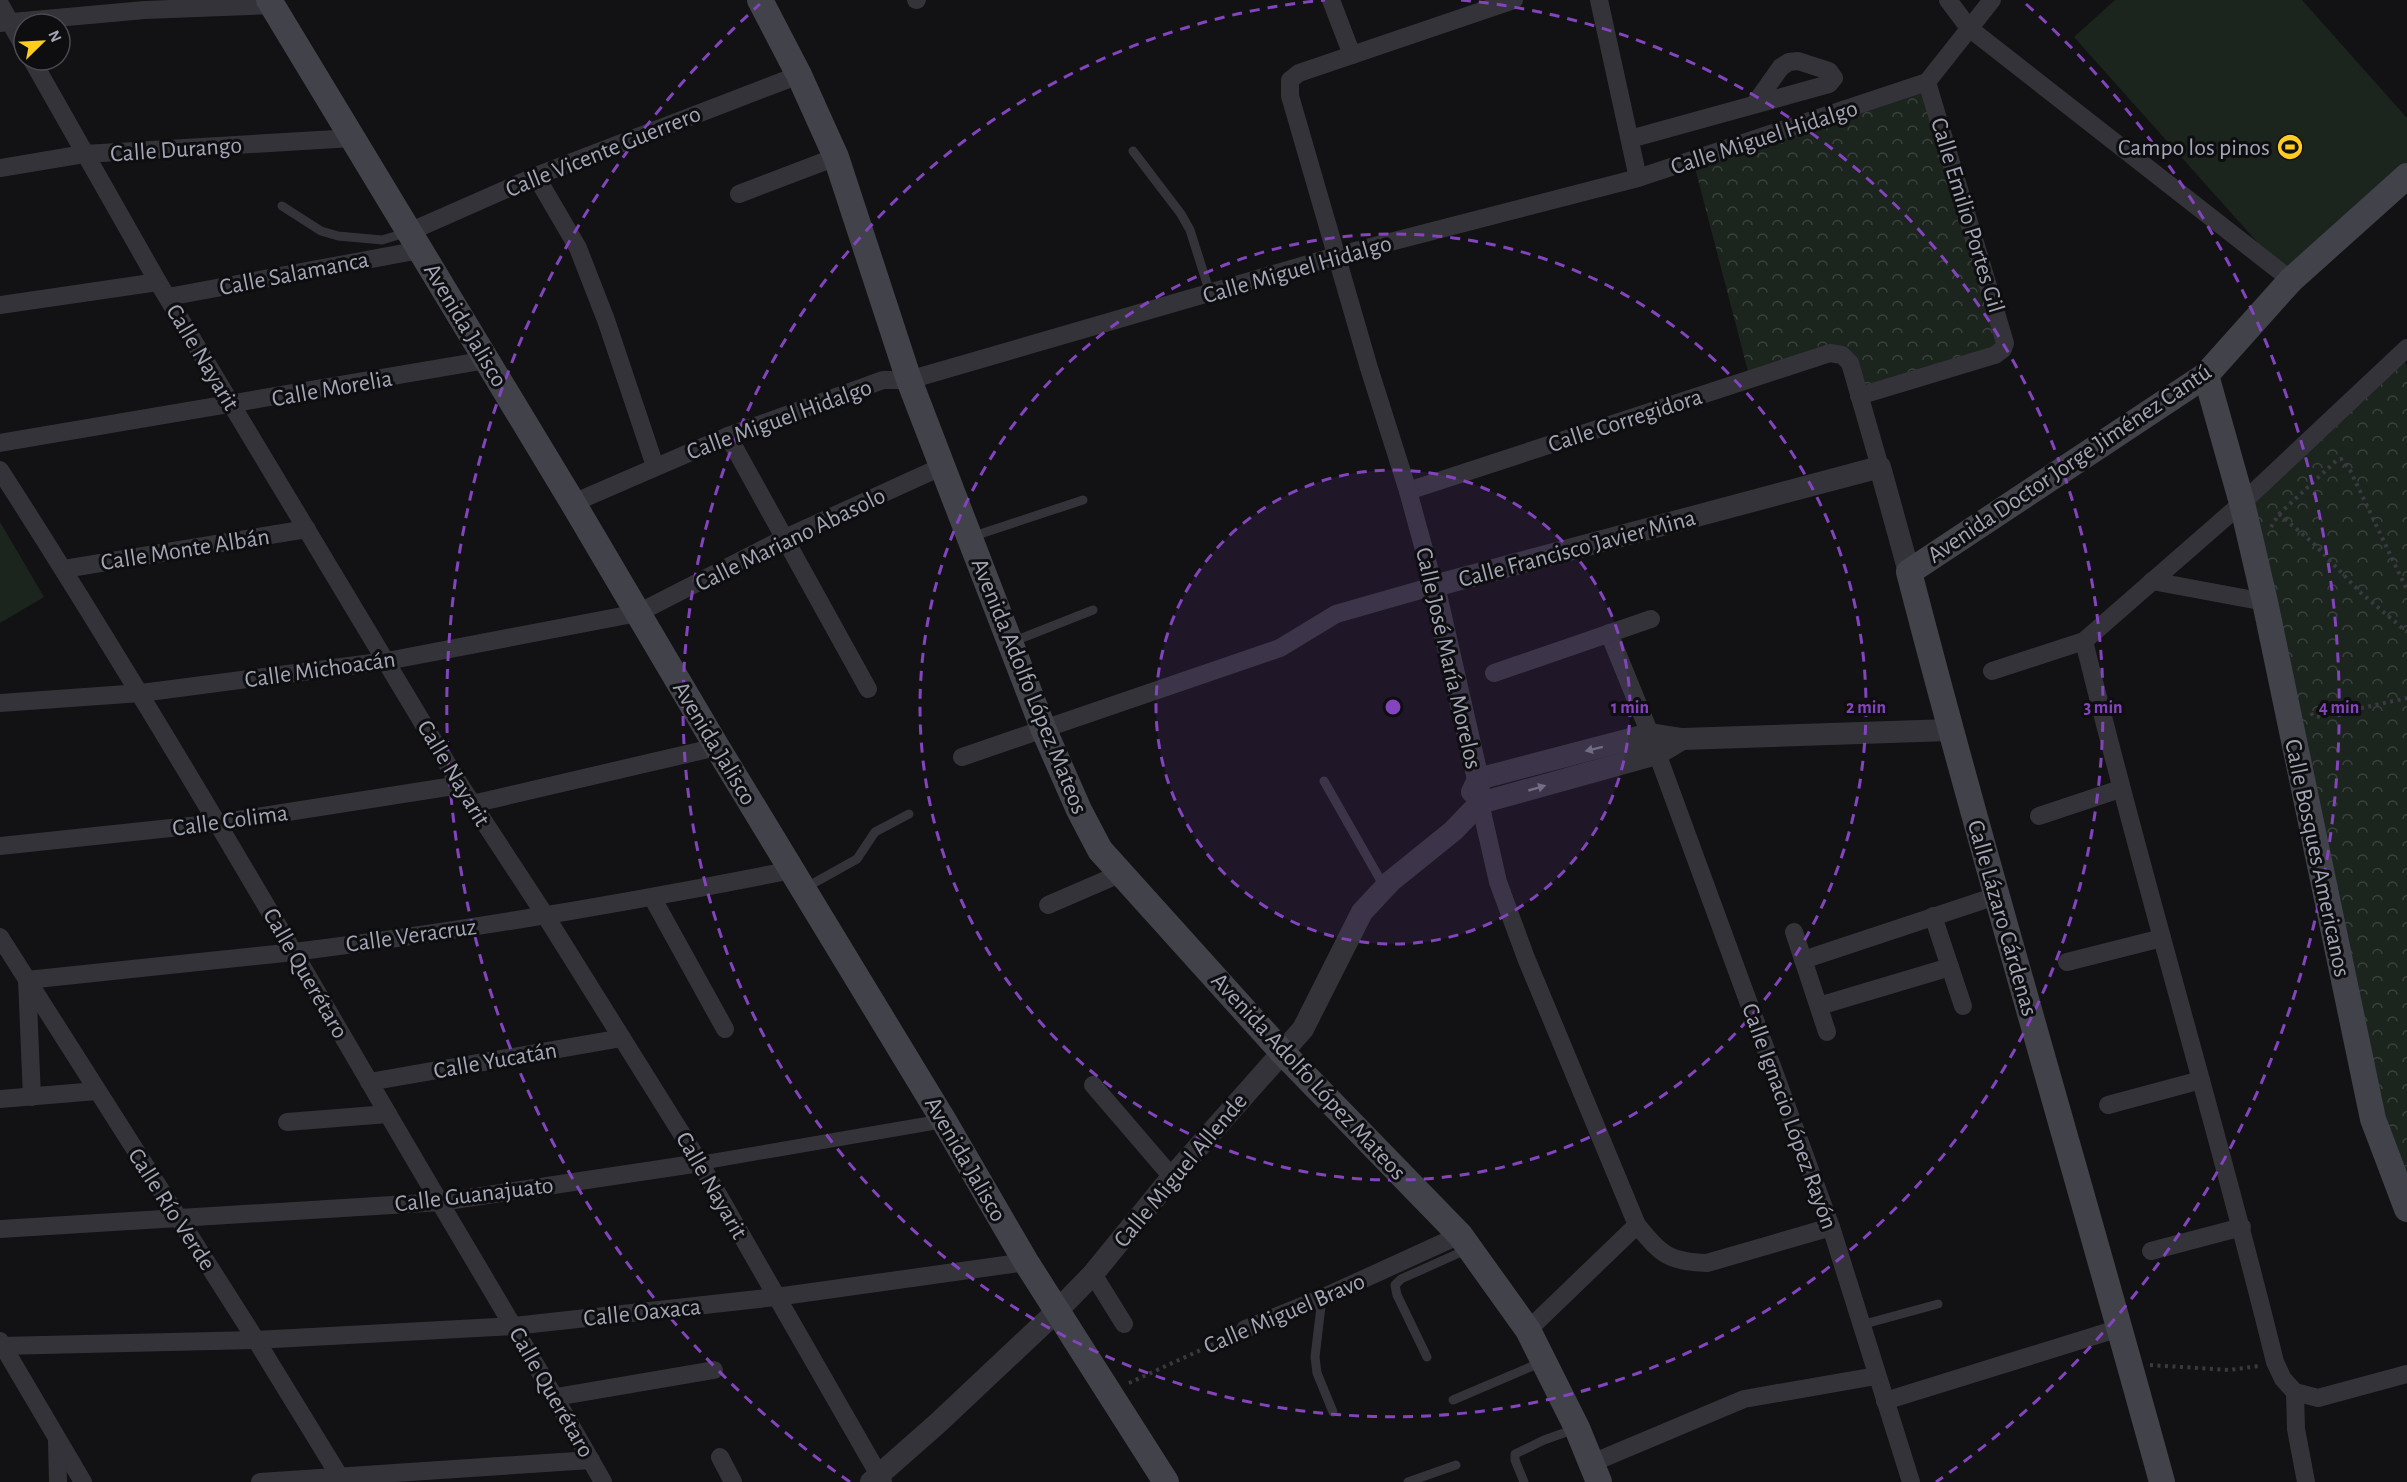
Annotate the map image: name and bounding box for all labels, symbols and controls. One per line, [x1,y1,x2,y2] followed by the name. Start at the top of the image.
[12,12,72,72] north arrow
[45,28,64,45] text: N
[1668,96,1861,180] street label: Calle Miguel Hidalgo
[502,102,704,202] street label: Calle Vicente Guerrero
[1926,115,2008,316] street label: Calle Emilio Portes Gil
[2275,132,2305,162] sports icon: Campo los pinos
[109,133,243,167] street label: Calle Durango
[2118,136,2270,160] place label: Campo los pinos
[1200,232,1394,308] street label: Calle Miguel Hidalgo
[217,248,371,300] street label: Calle Salamanca
[419,259,511,392] street label: Avenida Jalisco
[161,300,243,415] street label: Calle Nayarit
[1923,360,2216,568] street label: Avenida Doctor Jorge Jiménez Cantú
[270,367,394,411] street label: Calle Morelia
[684,375,875,465] street label: Calle Miguel Hidalgo
[1545,385,1705,457] street label: Calle Corregidora
[692,483,889,596] street label: Calle Mariano Abasolo
[1456,506,1698,592] street label: Calle Francisco Javier Mina
[99,525,271,575] street label: Calle Monte Albán
[1411,545,1485,771] street label: Calle José María Morelos
[967,555,1091,818] street label: Avenida Adolfo López Mateos
[243,648,397,692] street label: Calle Michoacán
[668,677,760,810] street label: Avenida Jalisco
[1383,697,1403,717] centre of rings
[1611,699,1649,717] text: 1 min
[1846,699,1886,717] text: 2 min
[2083,699,2123,717] text: 3 min
[2319,699,2359,717] text: 4 min
[412,716,494,831] street label: Calle Nayarit
[2280,737,2354,979] street label: Calle Bosques Americanos
[1585,744,1603,754] one-way arrow
[1528,782,1546,792] one-way arrow
[171,801,289,841] street label: Calle Colima
[1963,818,2042,1019] street label: Calle Lázaro Cárdenas
[258,904,352,1043] street label: Calle Querétaro
[344,915,478,957] street label: Calle Veracruz
[1206,968,1410,1185] street label: Avenida Adolfo López Mateos
[1737,1000,1841,1232] street label: Calle Ignacio López Rayón
[432,1038,559,1084] street label: Calle Yucatán
[1110,1089,1252,1252] street label: Calle Miguel Allende
[920,1093,1010,1226] street label: Avenida Jalisco
[671,1128,751,1243] street label: Calle Nayarit
[123,1144,219,1275] street label: Calle Río Verde
[393,1173,555,1217] street label: Calle Guanajuato
[1200,1269,1369,1359] street label: Calle Miguel Bravo
[582,1295,702,1331] street label: Calle Oaxaca
[504,1323,598,1462] street label: Calle Querétaro

